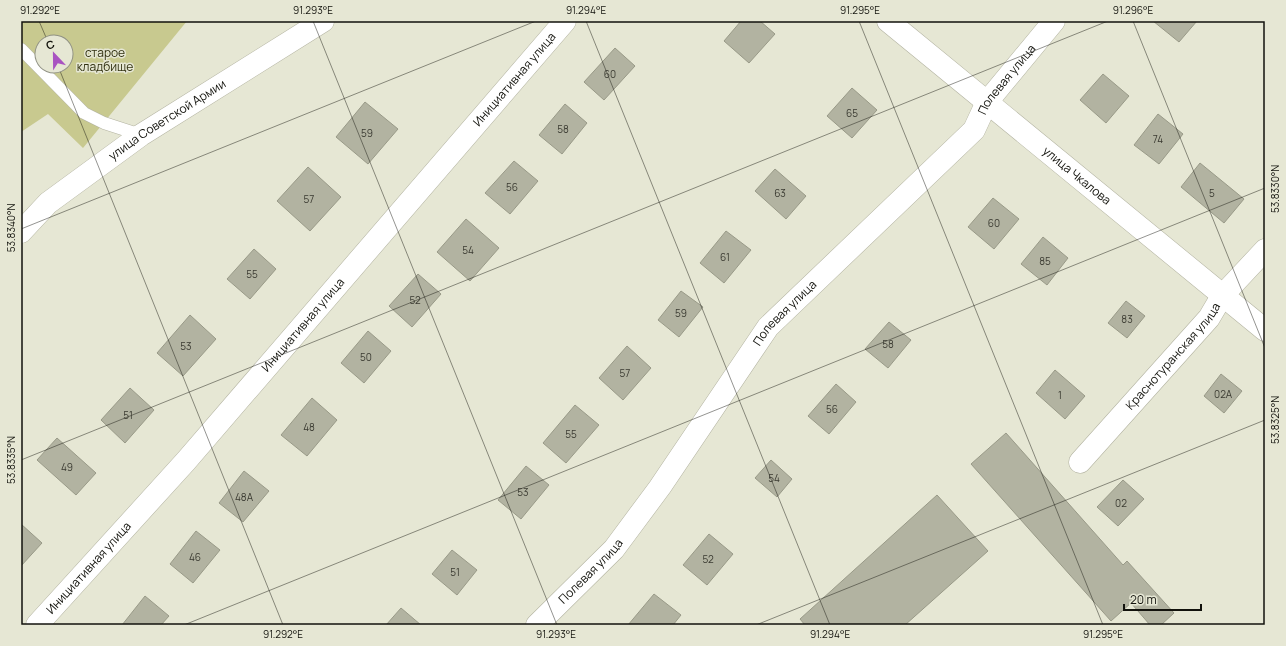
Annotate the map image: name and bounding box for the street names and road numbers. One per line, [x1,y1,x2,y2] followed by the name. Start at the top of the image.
[469,29,559,130] street label: Инициативная улица
[973,40,1039,117] street label: Полевая улица
[105,75,229,164] street label: улица Советской Армии
[1039,142,1115,208] street label: улица Чкалова
[257,274,348,375] street label: Инициативная улица
[749,276,820,349] street label: Полевая улица
[1122,299,1224,413] street label: Краснотуранская улица
[42,518,135,617] street label: Инициативная улица
[554,535,627,607] street label: Полевая улица

